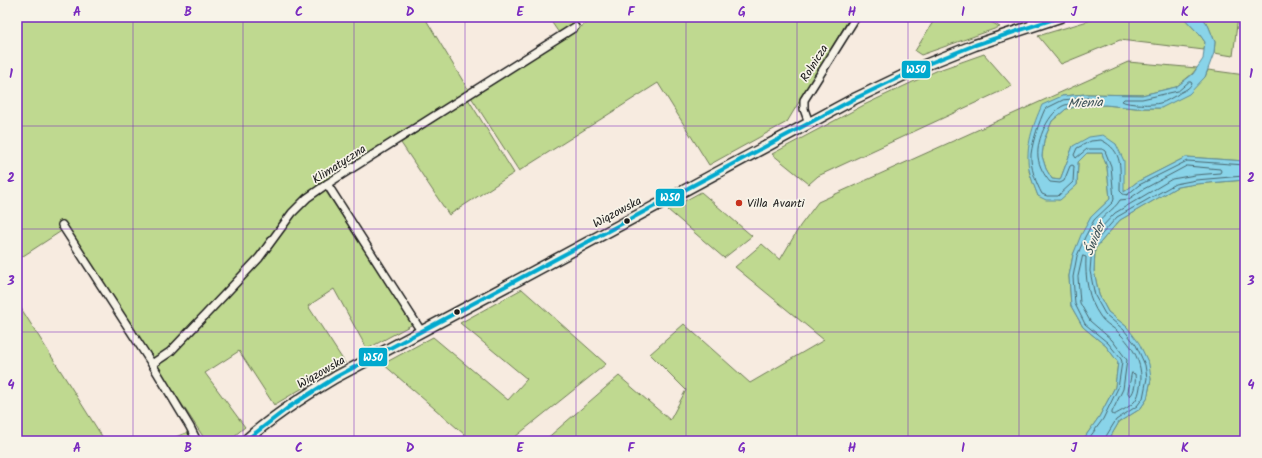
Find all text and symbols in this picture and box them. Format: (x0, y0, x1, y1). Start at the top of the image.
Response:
text: A (73, 2, 81, 23)
text: B (184, 2, 192, 23)
text: C (295, 2, 303, 23)
text: D (406, 2, 415, 23)
text: E (516, 2, 524, 23)
text: F (627, 2, 635, 23)
text: G (738, 2, 746, 23)
text: H (848, 2, 857, 23)
text: I (961, 2, 965, 23)
text: J (1071, 2, 1078, 23)
text: K (1181, 2, 1189, 23)
street label: Rolnicza (796, 41, 834, 86)
line badge: W50 (901, 60, 931, 79)
text: W50 (906, 61, 926, 79)
text: 1 (9, 64, 13, 85)
text: 1 (1249, 64, 1253, 85)
water label: Mienia (1067, 92, 1104, 115)
street label: Klimatyczna (309, 140, 370, 189)
text: 2 (7, 168, 15, 189)
text: 2 (1247, 168, 1255, 189)
line badge: W50 (655, 188, 685, 207)
text: W50 (660, 189, 680, 207)
street label: Wiązowska (589, 191, 645, 233)
place label: Villa Avanti (747, 194, 806, 213)
marker: Villa Avanti (734, 198, 744, 208)
unlabelled marker (622, 216, 632, 226)
water label: Świder (1079, 216, 1113, 259)
text: 3 (6, 271, 15, 292)
text: 3 (1246, 271, 1255, 292)
unlabelled marker (452, 307, 462, 317)
line badge: W50 (358, 347, 388, 367)
text: W50 (363, 349, 383, 367)
street label: Wiązowska (294, 351, 349, 394)
text: 4 (7, 375, 15, 396)
text: 4 (1247, 375, 1255, 396)
text: A (73, 438, 81, 458)
text: B (184, 438, 192, 458)
text: C (295, 438, 303, 458)
text: D (406, 438, 415, 458)
text: E (516, 438, 524, 458)
text: F (627, 438, 635, 458)
text: G (738, 438, 746, 458)
text: H (848, 438, 857, 458)
text: I (961, 438, 965, 458)
text: J (1071, 438, 1078, 458)
text: K (1181, 438, 1189, 458)

